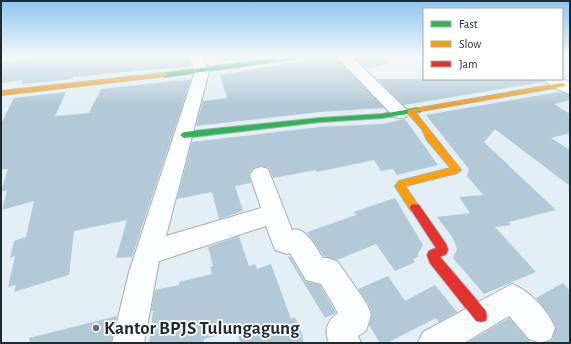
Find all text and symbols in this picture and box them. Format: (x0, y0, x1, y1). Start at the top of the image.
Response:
legend (423, 8, 563, 80)
text: Fast (459, 18, 478, 30)
text: Slow (459, 38, 481, 50)
text: Jam (459, 58, 478, 70)
place label: Kantor BPJS Tulungagung (104, 319, 300, 338)
marker: Kantor BPJS Tulungagung (91, 323, 101, 333)

